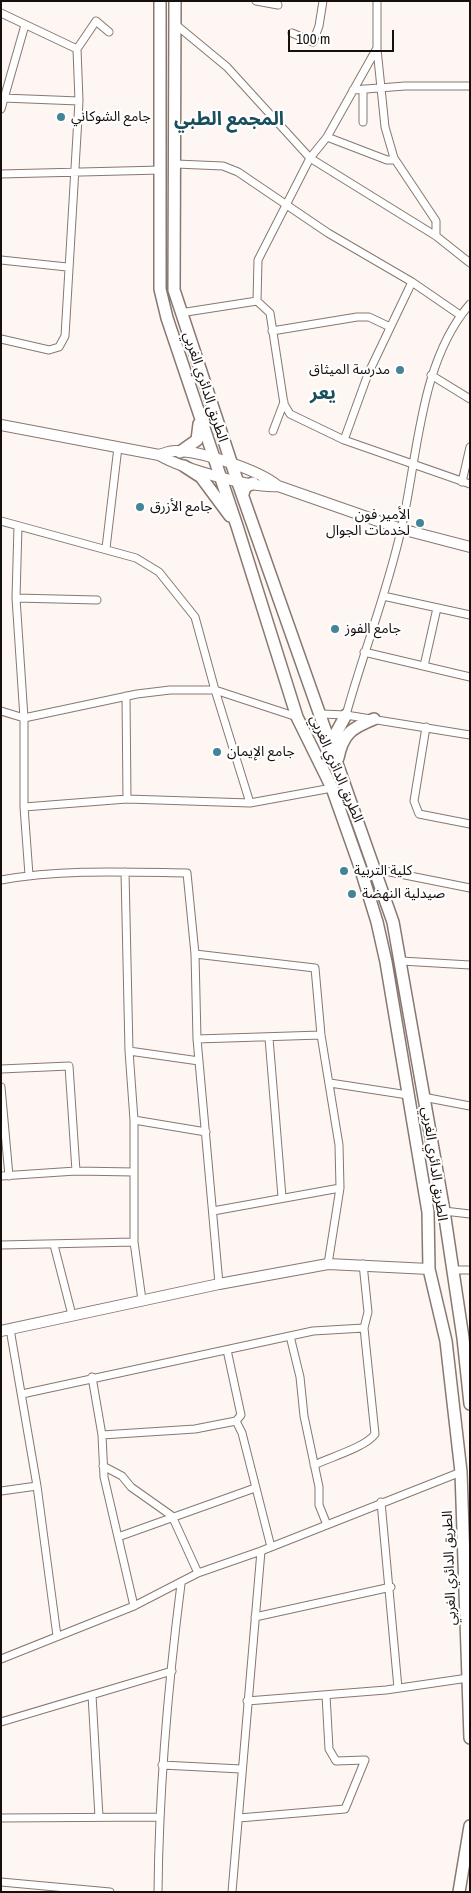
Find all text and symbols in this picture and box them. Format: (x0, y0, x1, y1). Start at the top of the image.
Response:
scale bar (291, 20, 397, 52)
text: 100 m (296, 28, 330, 49)
place label: جامع الشوكاني (71, 109, 151, 125)
district label: المجمع الطبي (174, 109, 284, 131)
marker: جامع الشوكاني (55, 111, 67, 123)
street label: الطريق الدائري الغربي (179, 330, 231, 444)
place label: مدرسة الميثاق (309, 362, 390, 378)
marker: مدرسة الميثاق (394, 364, 406, 376)
district label: يعر (310, 383, 336, 405)
place label: جامع الأزرق (150, 499, 212, 515)
marker: جامع الأزرق (134, 501, 146, 513)
place label: الأمير فون لخدمات الجوال (326, 507, 410, 540)
marker: الأمير فون لخدمات الجوال (414, 517, 426, 529)
place label: جامع الفوز (345, 621, 401, 637)
marker: جامع الفوز (329, 623, 341, 635)
street label: الطريق الدائري الغربي (306, 713, 366, 825)
place label: جامع الإيمان (227, 744, 295, 760)
marker: جامع الإيمان (211, 746, 223, 758)
place label: كلية التربية (354, 863, 412, 879)
marker: كلية التربية (338, 865, 350, 877)
place label: صيدلية النهضة (362, 886, 445, 902)
marker: صيدلية النهضة (346, 888, 358, 900)
street label: الطريق الدائري الغربي (418, 1106, 450, 1222)
street label: الطريق الدائري الغربي (440, 1510, 460, 1626)

